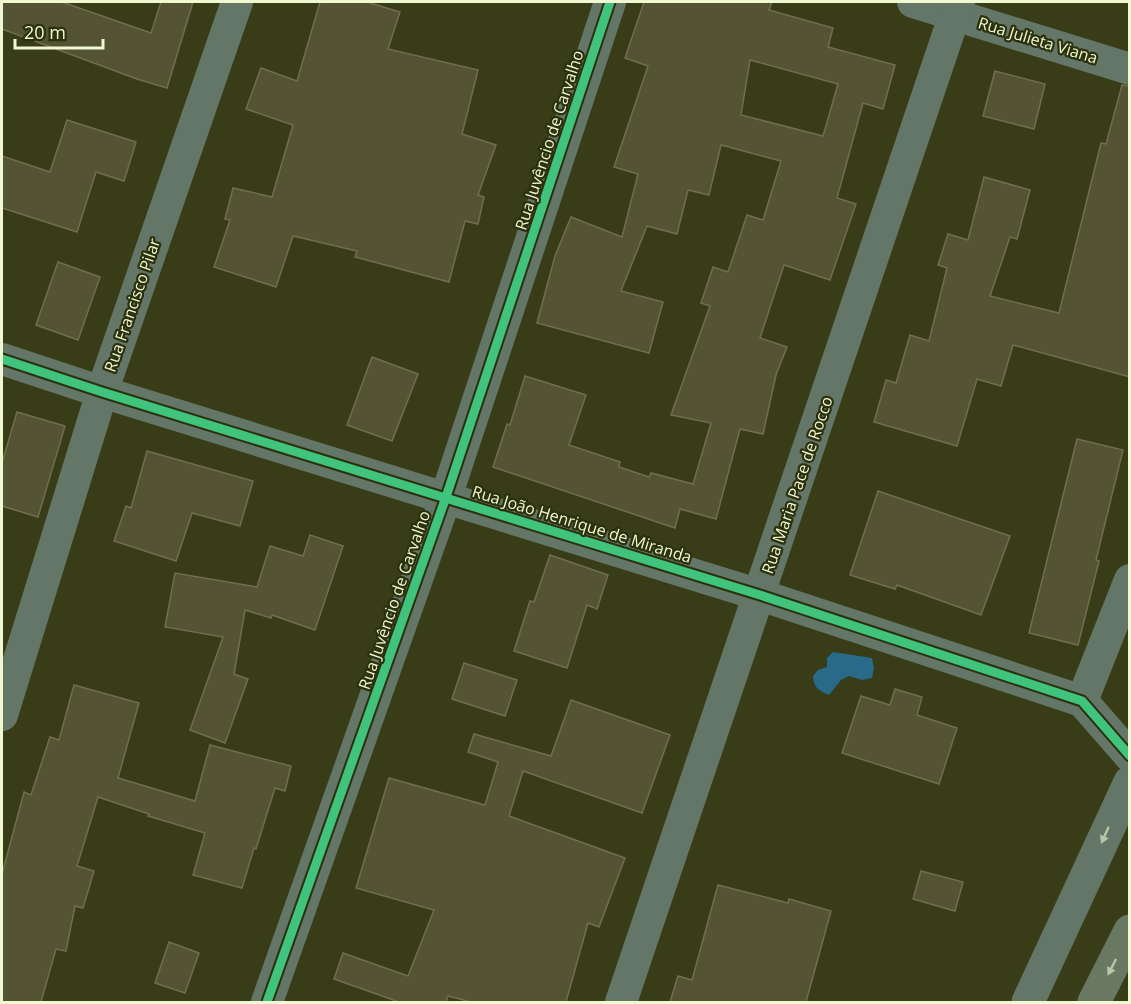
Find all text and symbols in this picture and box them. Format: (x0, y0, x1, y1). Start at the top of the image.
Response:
street label: Rua Julieta Viana (976, 11, 1100, 69)
scale bar (15, 12, 104, 50)
text: 20 m (24, 20, 66, 44)
street label: Rua Juvêncio de Carvalho (510, 47, 588, 233)
street label: Rua Francisco Pilar (99, 235, 165, 375)
street label: Rua Maria Pace de Rocco (756, 393, 838, 577)
street label: Rua João Henrique de Miranda (470, 480, 694, 568)
street label: Rua Juvêncio de Carvalho (353, 508, 435, 692)
one-way arrow (1101, 827, 1110, 844)
one-way arrow (1107, 958, 1116, 975)

